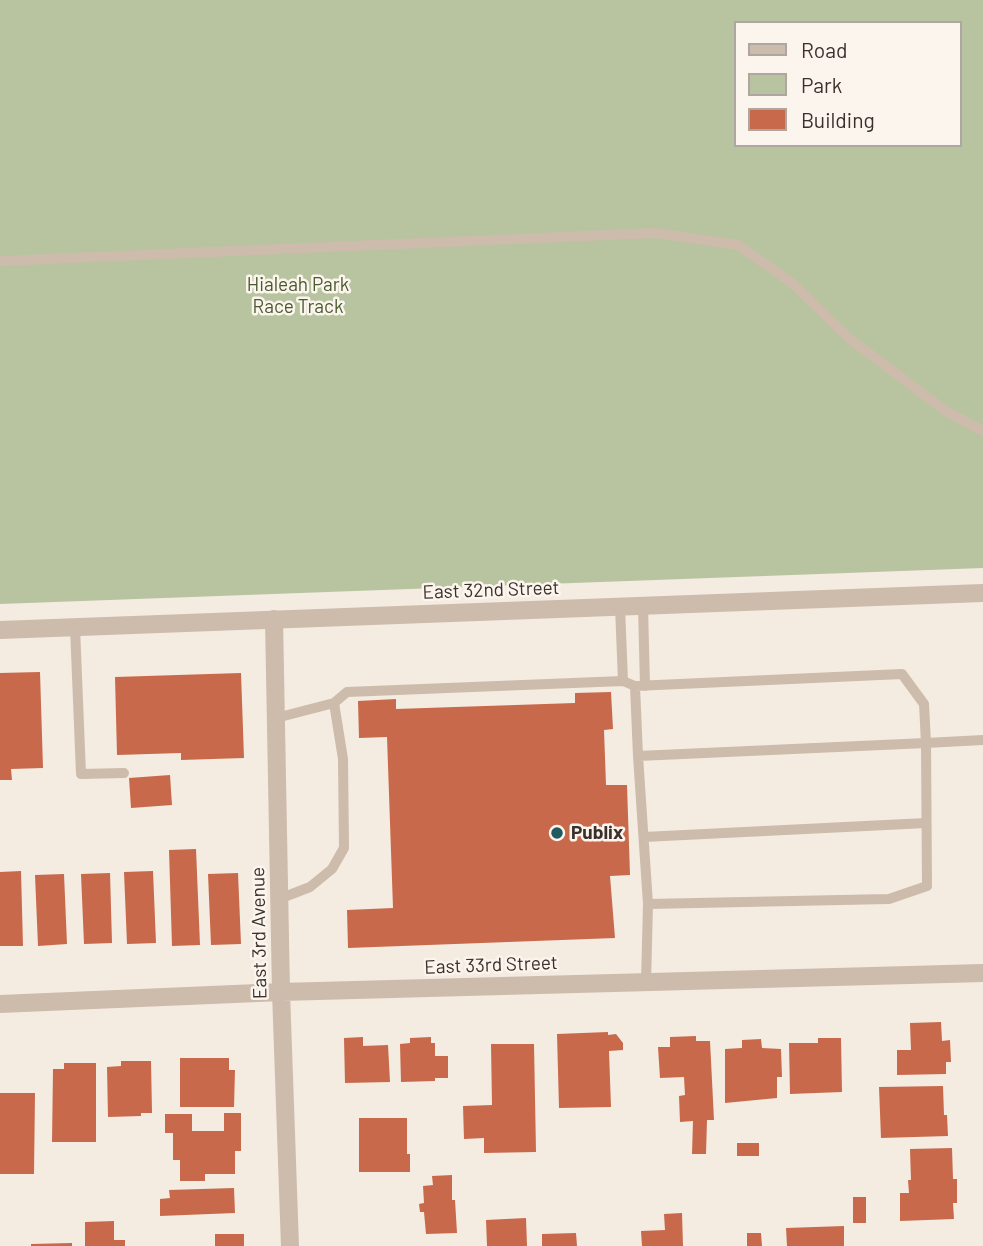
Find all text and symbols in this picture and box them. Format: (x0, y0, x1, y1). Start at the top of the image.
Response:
legend (734, 21, 962, 147)
text: Road (801, 37, 847, 62)
text: Park (801, 72, 842, 97)
text: Building (801, 107, 875, 132)
park label: Hialeah Park Race Track (247, 274, 349, 318)
street label: East 32nd Street (422, 576, 560, 604)
place label: Publix (571, 822, 623, 844)
marker: Publix (549, 825, 565, 841)
street label: East 3rd Avenue (246, 867, 272, 999)
street label: East 33rd Street (424, 951, 558, 979)

